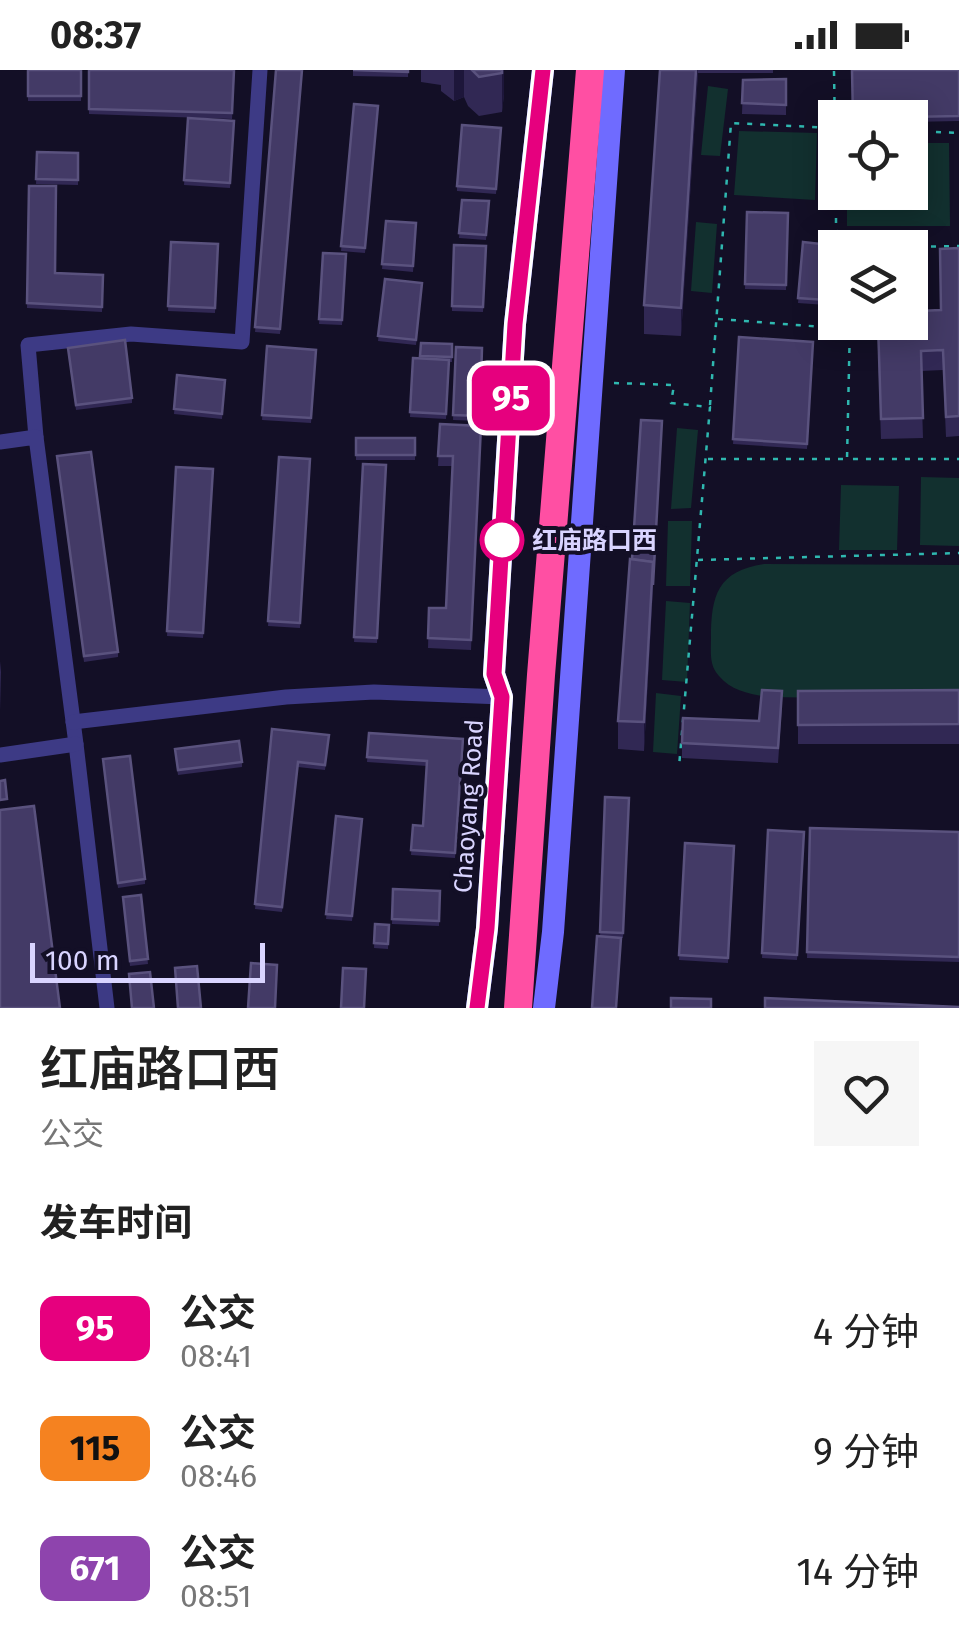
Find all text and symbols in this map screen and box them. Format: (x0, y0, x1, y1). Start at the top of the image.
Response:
text: 08:37 (50, 12, 141, 58)
map controls (818, 100, 928, 340)
button: locate (818, 100, 928, 210)
button: layers (818, 230, 928, 340)
line badge: 95 (466, 366, 556, 430)
text: 95 (492, 377, 530, 419)
marker: 红庙路口西 (481, 519, 523, 561)
place label: 红庙路口西 (532, 526, 657, 556)
street label: Chaoyang Road (448, 718, 490, 894)
scale bar (30, 938, 265, 983)
text: 100 m (45, 944, 120, 977)
text: 红庙路口西 (40, 1041, 280, 1099)
button: heart (814, 1041, 919, 1146)
text: 公交 (40, 1115, 104, 1153)
text: 发车时间 (40, 1200, 192, 1246)
text: 公交 (180, 1290, 256, 1336)
text: 95 (76, 1307, 114, 1349)
text: 4 分钟 (813, 1309, 919, 1355)
text: 08:41 (180, 1337, 252, 1375)
text: 公交 (180, 1410, 256, 1456)
text: 115 (70, 1427, 120, 1469)
text: 9 分钟 (813, 1429, 919, 1475)
text: 08:46 (180, 1457, 257, 1495)
text: 公交 (180, 1530, 256, 1576)
text: 671 (69, 1547, 121, 1589)
text: 14 分钟 (796, 1549, 919, 1595)
text: 08:51 (180, 1577, 252, 1615)

